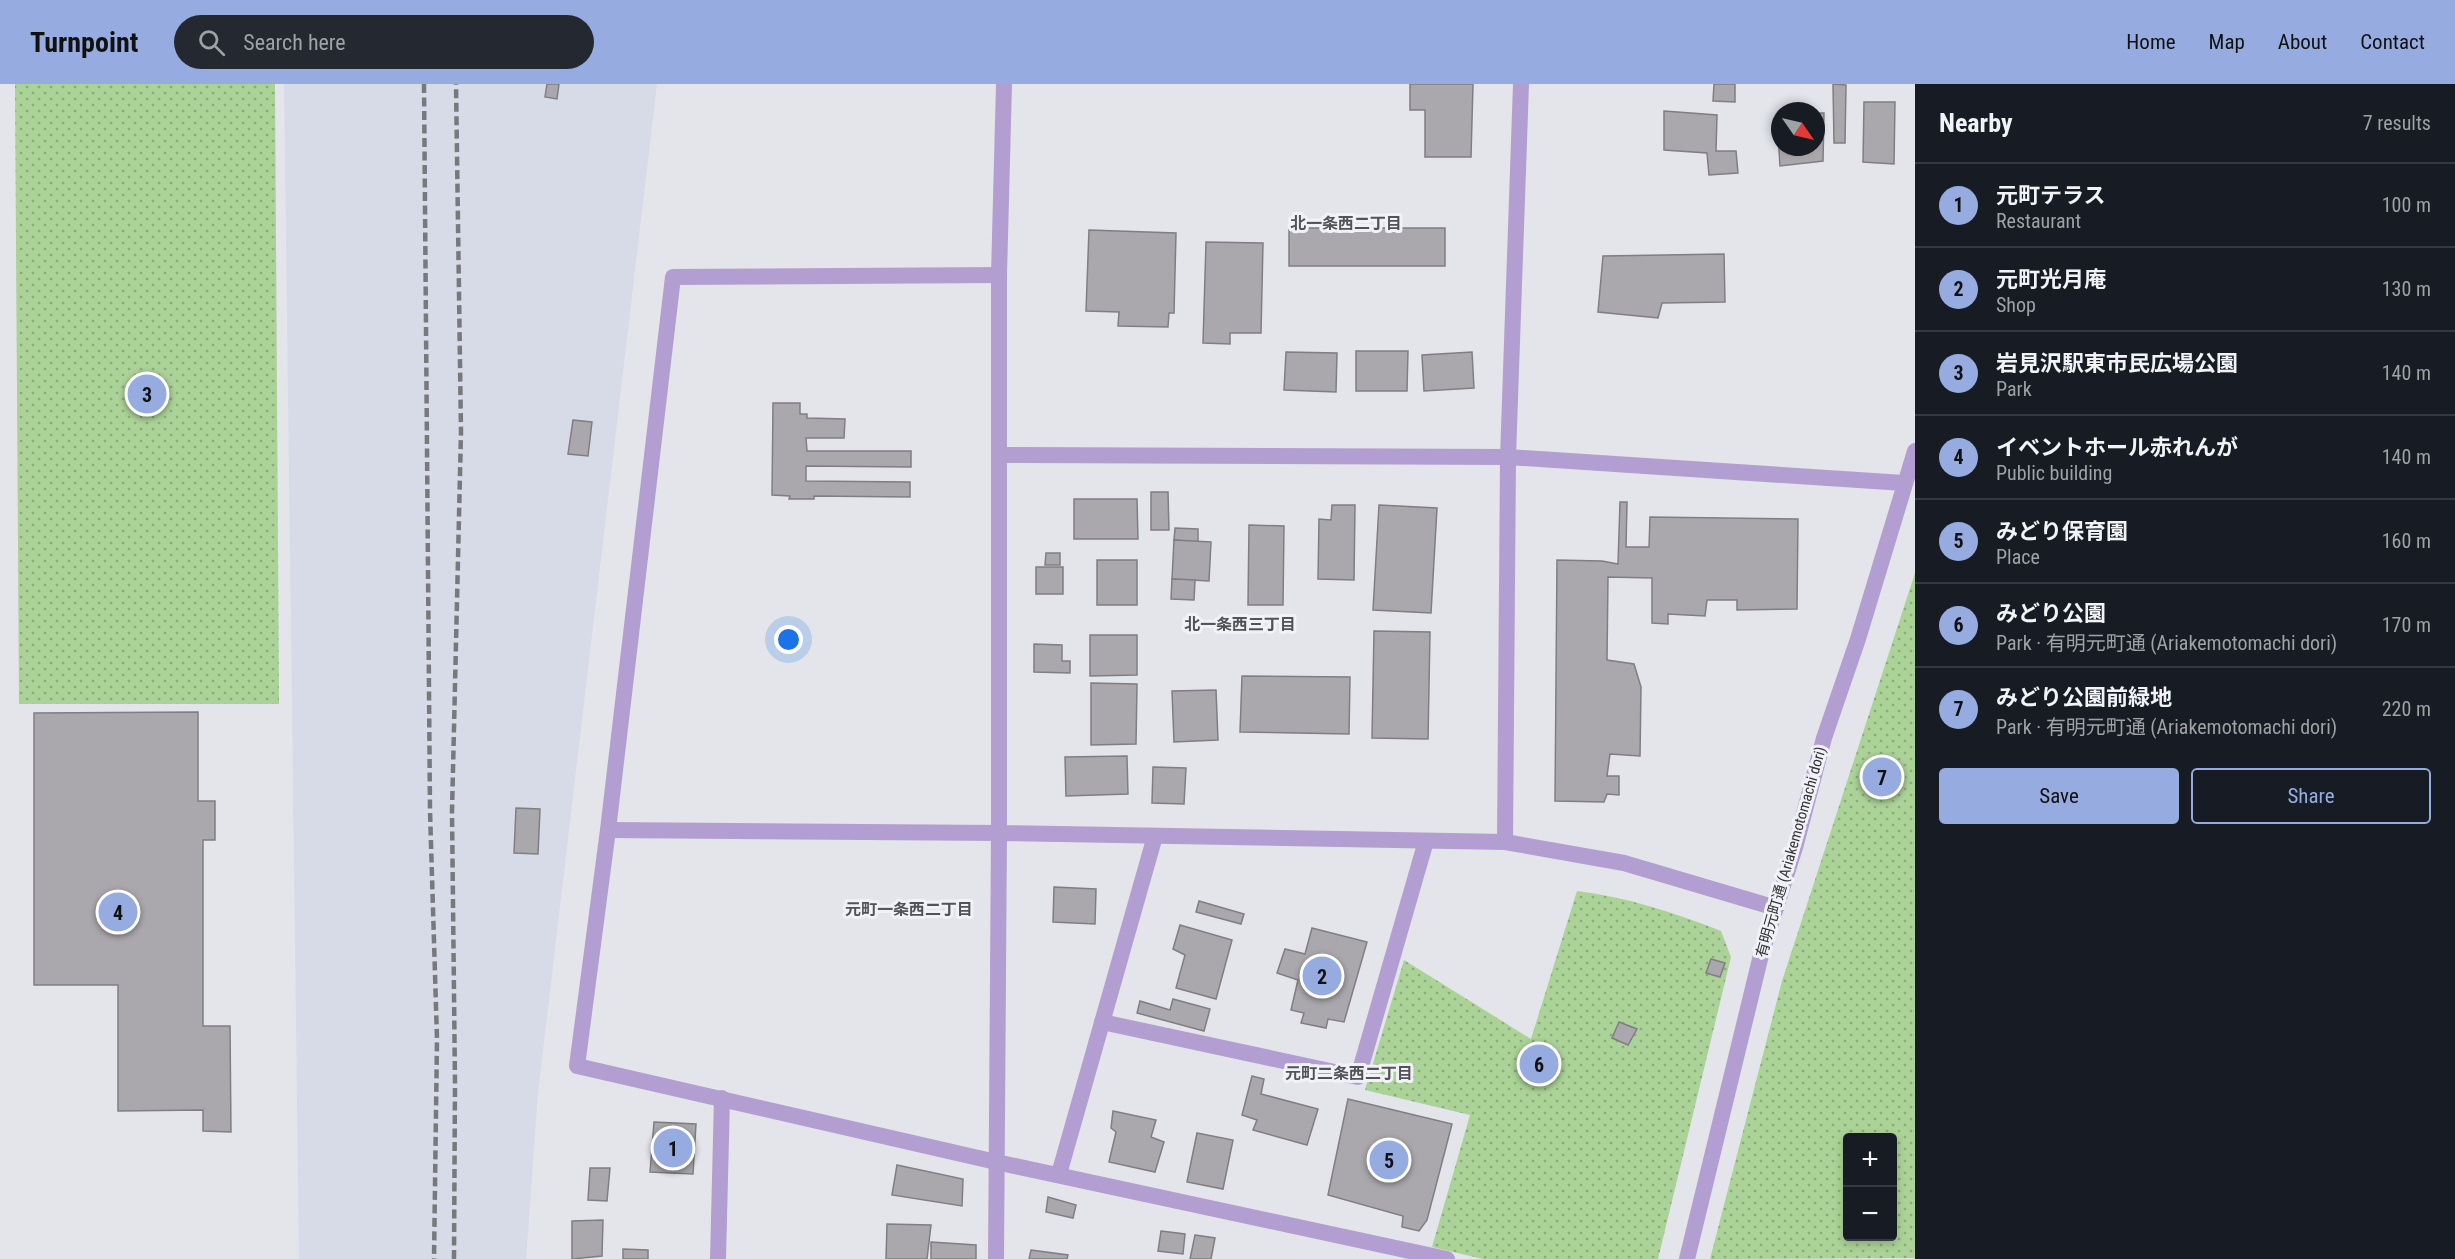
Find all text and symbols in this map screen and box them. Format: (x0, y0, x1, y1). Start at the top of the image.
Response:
search box (174, 15, 594, 69)
text: Turnpoint (30, 26, 138, 59)
icon: search (195, 26, 228, 59)
text: Search here (243, 30, 346, 55)
text: Home (2126, 30, 2176, 54)
text: Map (2209, 30, 2245, 54)
text: About (2278, 30, 2327, 54)
text: Contact (2360, 30, 2425, 54)
north arrow (1771, 102, 1825, 156)
text: Nearby (1939, 108, 2013, 138)
text: 7 results (2363, 111, 2431, 135)
text: 元町テラス (1996, 183, 2106, 208)
text: 1 (1953, 193, 1964, 217)
text: 100 m (2382, 193, 2431, 217)
text: Restaurant (1996, 209, 2081, 233)
district label: 北一条西二丁目 (1290, 214, 1402, 233)
text: 元町光月庵 (1996, 267, 2106, 292)
text: 2 (1953, 277, 1964, 301)
text: 130 m (2382, 277, 2431, 301)
text: Shop (1996, 293, 2036, 317)
text: 岩見沢駅東市民広場公園 (1996, 351, 2238, 376)
text: 3 (1953, 361, 1964, 385)
text: 140 m (2382, 361, 2431, 385)
pin: 3 (128, 372, 166, 416)
text: Park (1996, 377, 2032, 401)
text: イベントホール赤れんが (1996, 435, 2238, 460)
text: 4 (1953, 445, 1964, 469)
text: 140 m (2382, 445, 2431, 469)
text: Public building (1996, 461, 2112, 485)
text: みどり保育園 (1996, 519, 2128, 544)
text: 5 (1953, 529, 1964, 553)
text: 160 m (2382, 529, 2431, 553)
text: Place (1996, 545, 2040, 569)
text: みどり公園 (1996, 601, 2106, 626)
text: 6 (1953, 613, 1964, 637)
text: 170 m (2382, 613, 2431, 637)
district label: 北一条西三丁目 (1184, 615, 1296, 634)
your location (774, 625, 803, 654)
text: Park · 有明元町通 (Ariakemotomachi dori) (1996, 631, 2337, 655)
text: みどり公園前緑地 (1996, 685, 2172, 710)
text: 7 (1953, 697, 1964, 721)
text: 220 m (2382, 697, 2431, 721)
text: Park · 有明元町通 (Ariakemotomachi dori) (1996, 715, 2337, 739)
street label: 有明元町通 (Ariakemotomachi dori) (1752, 744, 1830, 960)
pin: 7 (1862, 754, 1902, 800)
button: Save (1939, 768, 2179, 824)
button: Share (2191, 768, 2431, 824)
pin: 4 (98, 890, 138, 934)
district label: 元町一条西二丁目 (845, 900, 973, 919)
pin: 2 (1302, 954, 1342, 998)
pin: 6 (1520, 1042, 1558, 1086)
district label: 元町二条西二丁目 (1285, 1064, 1413, 1083)
pin: 1 (654, 1126, 692, 1170)
map controls (1843, 1133, 1897, 1241)
button: + (1843, 1133, 1897, 1187)
pin: 5 (1370, 1138, 1408, 1182)
button: − (1843, 1187, 1897, 1241)

